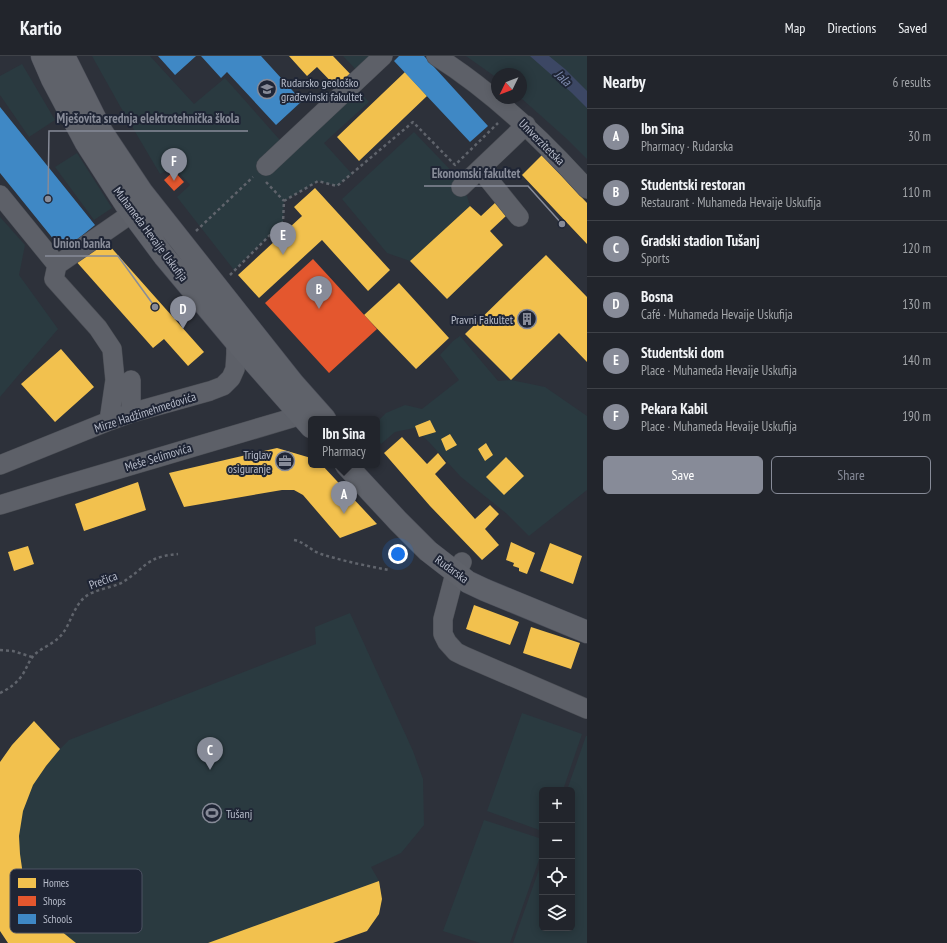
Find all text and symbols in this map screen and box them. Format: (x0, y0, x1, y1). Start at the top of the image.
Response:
text: Kartio (20, 16, 62, 40)
text: Map (785, 19, 805, 37)
text: Directions (827, 19, 876, 37)
text: Saved (898, 19, 927, 37)
water label: Jala (550, 65, 575, 90)
north arrow (491, 68, 527, 104)
text: Nearby (603, 71, 646, 93)
text: 6 results (892, 74, 931, 91)
place label: Rudarsko geološko građevinski fakultet (281, 75, 363, 104)
school or university icon: Rudarsko geološko građevinski fakultet (256, 78, 278, 100)
callout: Mješovita srednja elektrotehnička škola (49, 106, 248, 131)
text: Mješovita srednja elektrotehnička škola (57, 110, 239, 127)
street label: Univerzitetska (516, 116, 568, 168)
text: Ibn Sina (641, 119, 684, 138)
text: A (613, 128, 619, 145)
text: 30 m (908, 128, 931, 145)
text: Pharmacy · Rudarska (641, 138, 733, 155)
pin: F (161, 148, 187, 181)
callout: Ekonomski fakultet (424, 161, 528, 186)
text: Ekonomski fakultet (432, 165, 521, 182)
text: Studentski restoran (641, 175, 745, 194)
street label: Muhameda Hevaije Uskufija (111, 184, 192, 284)
text: B (613, 184, 619, 201)
text: 110 m (902, 184, 931, 201)
text: Restaurant · Muhameda Hevaije Uskufija (641, 194, 821, 211)
pin: E (270, 222, 296, 255)
callout: Union banka (45, 231, 118, 256)
text: Gradski stadion Tušanj (641, 231, 760, 250)
text: Union banka (53, 235, 111, 252)
text: C (613, 240, 619, 257)
text: 120 m (902, 240, 931, 257)
text: Sports (641, 250, 670, 267)
pin: B (306, 276, 332, 309)
text: Bosna (641, 287, 673, 306)
pin: D (170, 296, 196, 329)
text: D (613, 296, 619, 313)
text: 130 m (902, 296, 931, 313)
text: Café · Muhameda Hevaije Uskufija (641, 306, 793, 323)
building icon: Pravni Fakultet (516, 308, 538, 330)
place label: Pravni Fakultet (451, 312, 514, 327)
text: Studentski dom (641, 343, 724, 362)
text: E (613, 352, 619, 369)
text: 140 m (902, 352, 931, 369)
text: Place · Muhameda Hevaije Uskufija (641, 362, 797, 379)
street label: Mirze Hadžimehmedovića (92, 388, 198, 436)
text: Pekara Kabil (641, 399, 708, 418)
text: F (613, 408, 619, 425)
text: 190 m (902, 408, 931, 425)
popup (308, 416, 380, 468)
text: Place · Muhameda Hevaije Uskufija (641, 418, 797, 435)
text: Ibn Sina (322, 424, 365, 443)
street label: Meše Selimovića (123, 440, 193, 474)
text: Pharmacy (322, 443, 366, 460)
place label: Triglav osiguranje (228, 447, 271, 476)
office icon: Triglav osiguranje (274, 450, 296, 472)
button: Save (603, 456, 763, 494)
button: Share (771, 456, 931, 494)
pin: A (331, 481, 357, 514)
your location (388, 544, 408, 564)
street label: Rudarska (432, 552, 472, 586)
street label: Prečica (87, 568, 119, 592)
pin: C (197, 737, 223, 770)
map controls (539, 787, 575, 931)
button: + (539, 787, 575, 823)
sports icon: Tušanj (201, 802, 223, 824)
place label: Tušanj (226, 806, 252, 821)
button: − (539, 823, 575, 859)
button: locate (539, 859, 575, 895)
legend (10, 869, 142, 933)
text: Homes (43, 876, 69, 890)
text: Shops (43, 894, 66, 908)
button: layers (539, 895, 575, 931)
text: Schools (43, 912, 73, 926)

